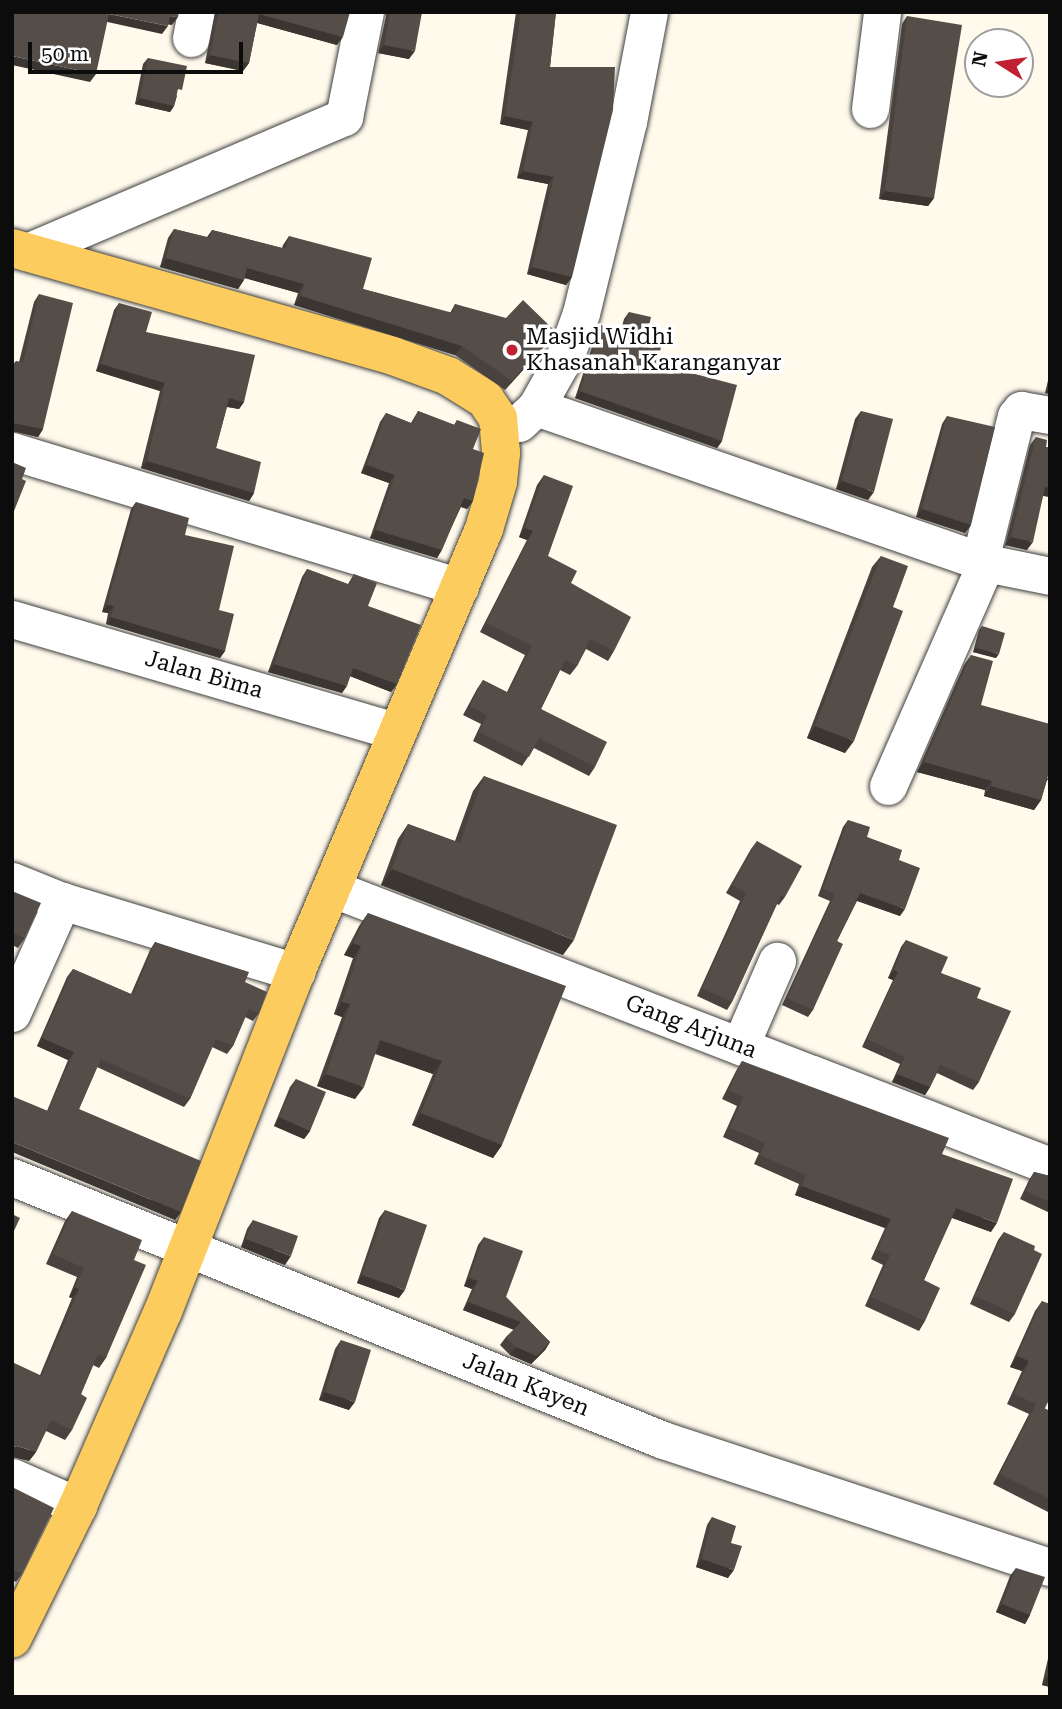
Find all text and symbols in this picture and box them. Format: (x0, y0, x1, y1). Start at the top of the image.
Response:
scale bar (32, 28, 247, 72)
north arrow (964, 28, 1034, 98)
text: 50 m (41, 42, 89, 66)
text: N (967, 49, 993, 69)
place label: Masjid Widhi Khasanah Karanganyar (526, 323, 782, 377)
marker: Masjid Widhi Khasanah Karanganyar (504, 342, 520, 358)
street label: Jalan Bima (142, 645, 266, 705)
street label: Gang Arjuna (621, 989, 761, 1065)
street label: Jalan Kayen (459, 1347, 593, 1423)

